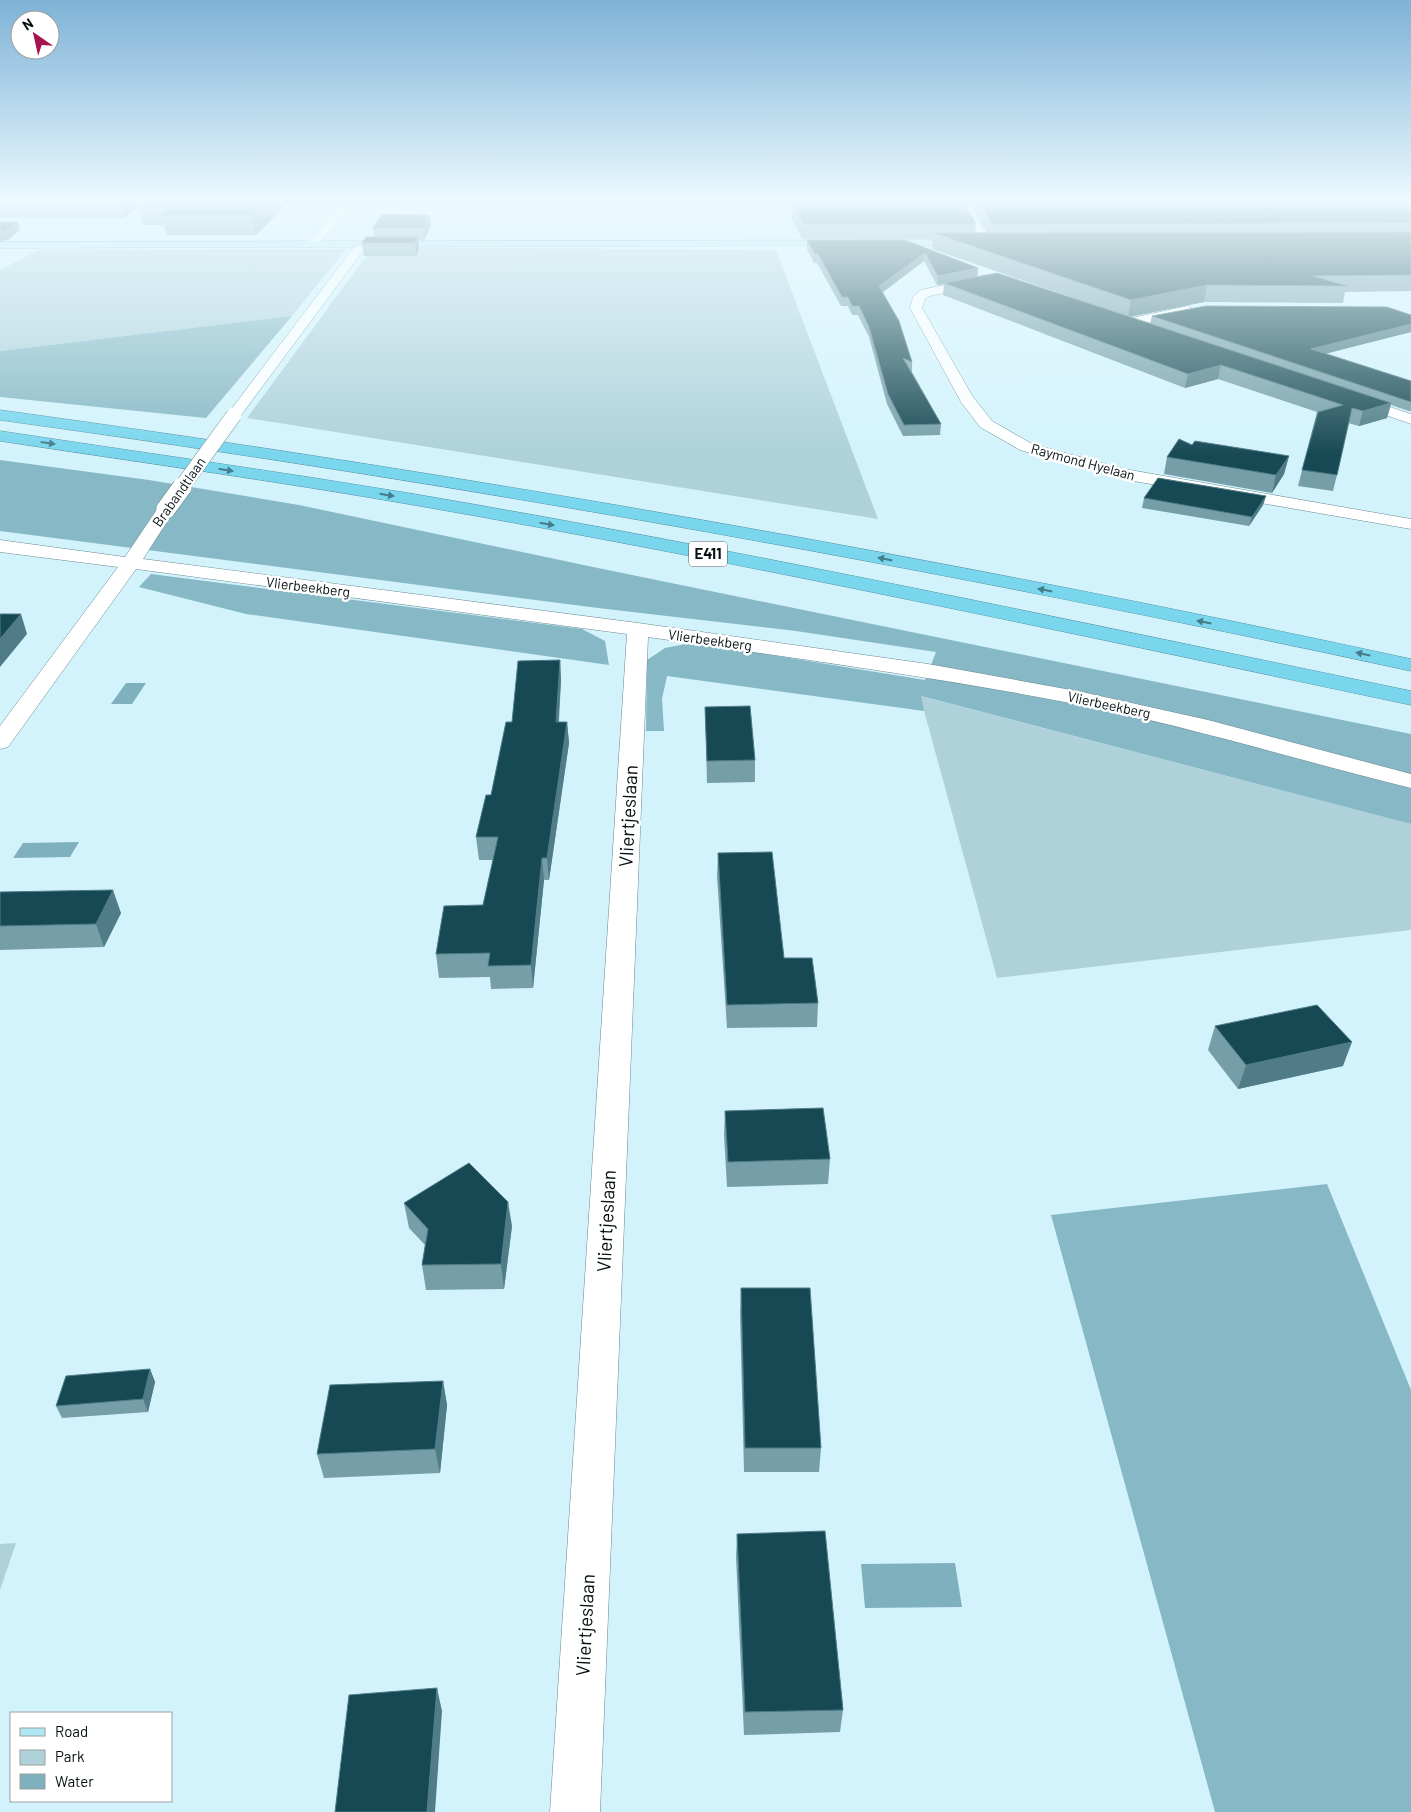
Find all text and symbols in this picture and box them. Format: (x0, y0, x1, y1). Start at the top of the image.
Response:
north arrow (10, 10, 60, 60)
text: N (19, 14, 36, 33)
one-way arrow (41, 439, 57, 447)
street label: Raymond Hyelaan (1029, 439, 1137, 484)
street label: Brabandtlaan (148, 454, 209, 530)
one-way arrow (219, 466, 235, 474)
one-way arrow (379, 491, 395, 499)
one-way arrow (539, 520, 555, 528)
road number: E411 (689, 542, 727, 566)
one-way arrow (877, 555, 893, 563)
street label: Vlierbeekberg (265, 573, 351, 600)
one-way arrow (1037, 586, 1052, 594)
one-way arrow (1197, 618, 1212, 626)
street label: Vlierbeekberg (667, 625, 753, 654)
one-way arrow (1355, 650, 1371, 658)
street label: Vlierbeekberg (1066, 687, 1152, 722)
street label: Vliertjeslaan (613, 764, 642, 868)
street label: Vliertjeslaan (591, 1169, 620, 1273)
street label: Vliertjeslaan (570, 1573, 599, 1677)
legend (10, 1712, 172, 1802)
text: Road (55, 1722, 88, 1740)
text: Park (55, 1747, 85, 1765)
text: Water (55, 1772, 94, 1790)

